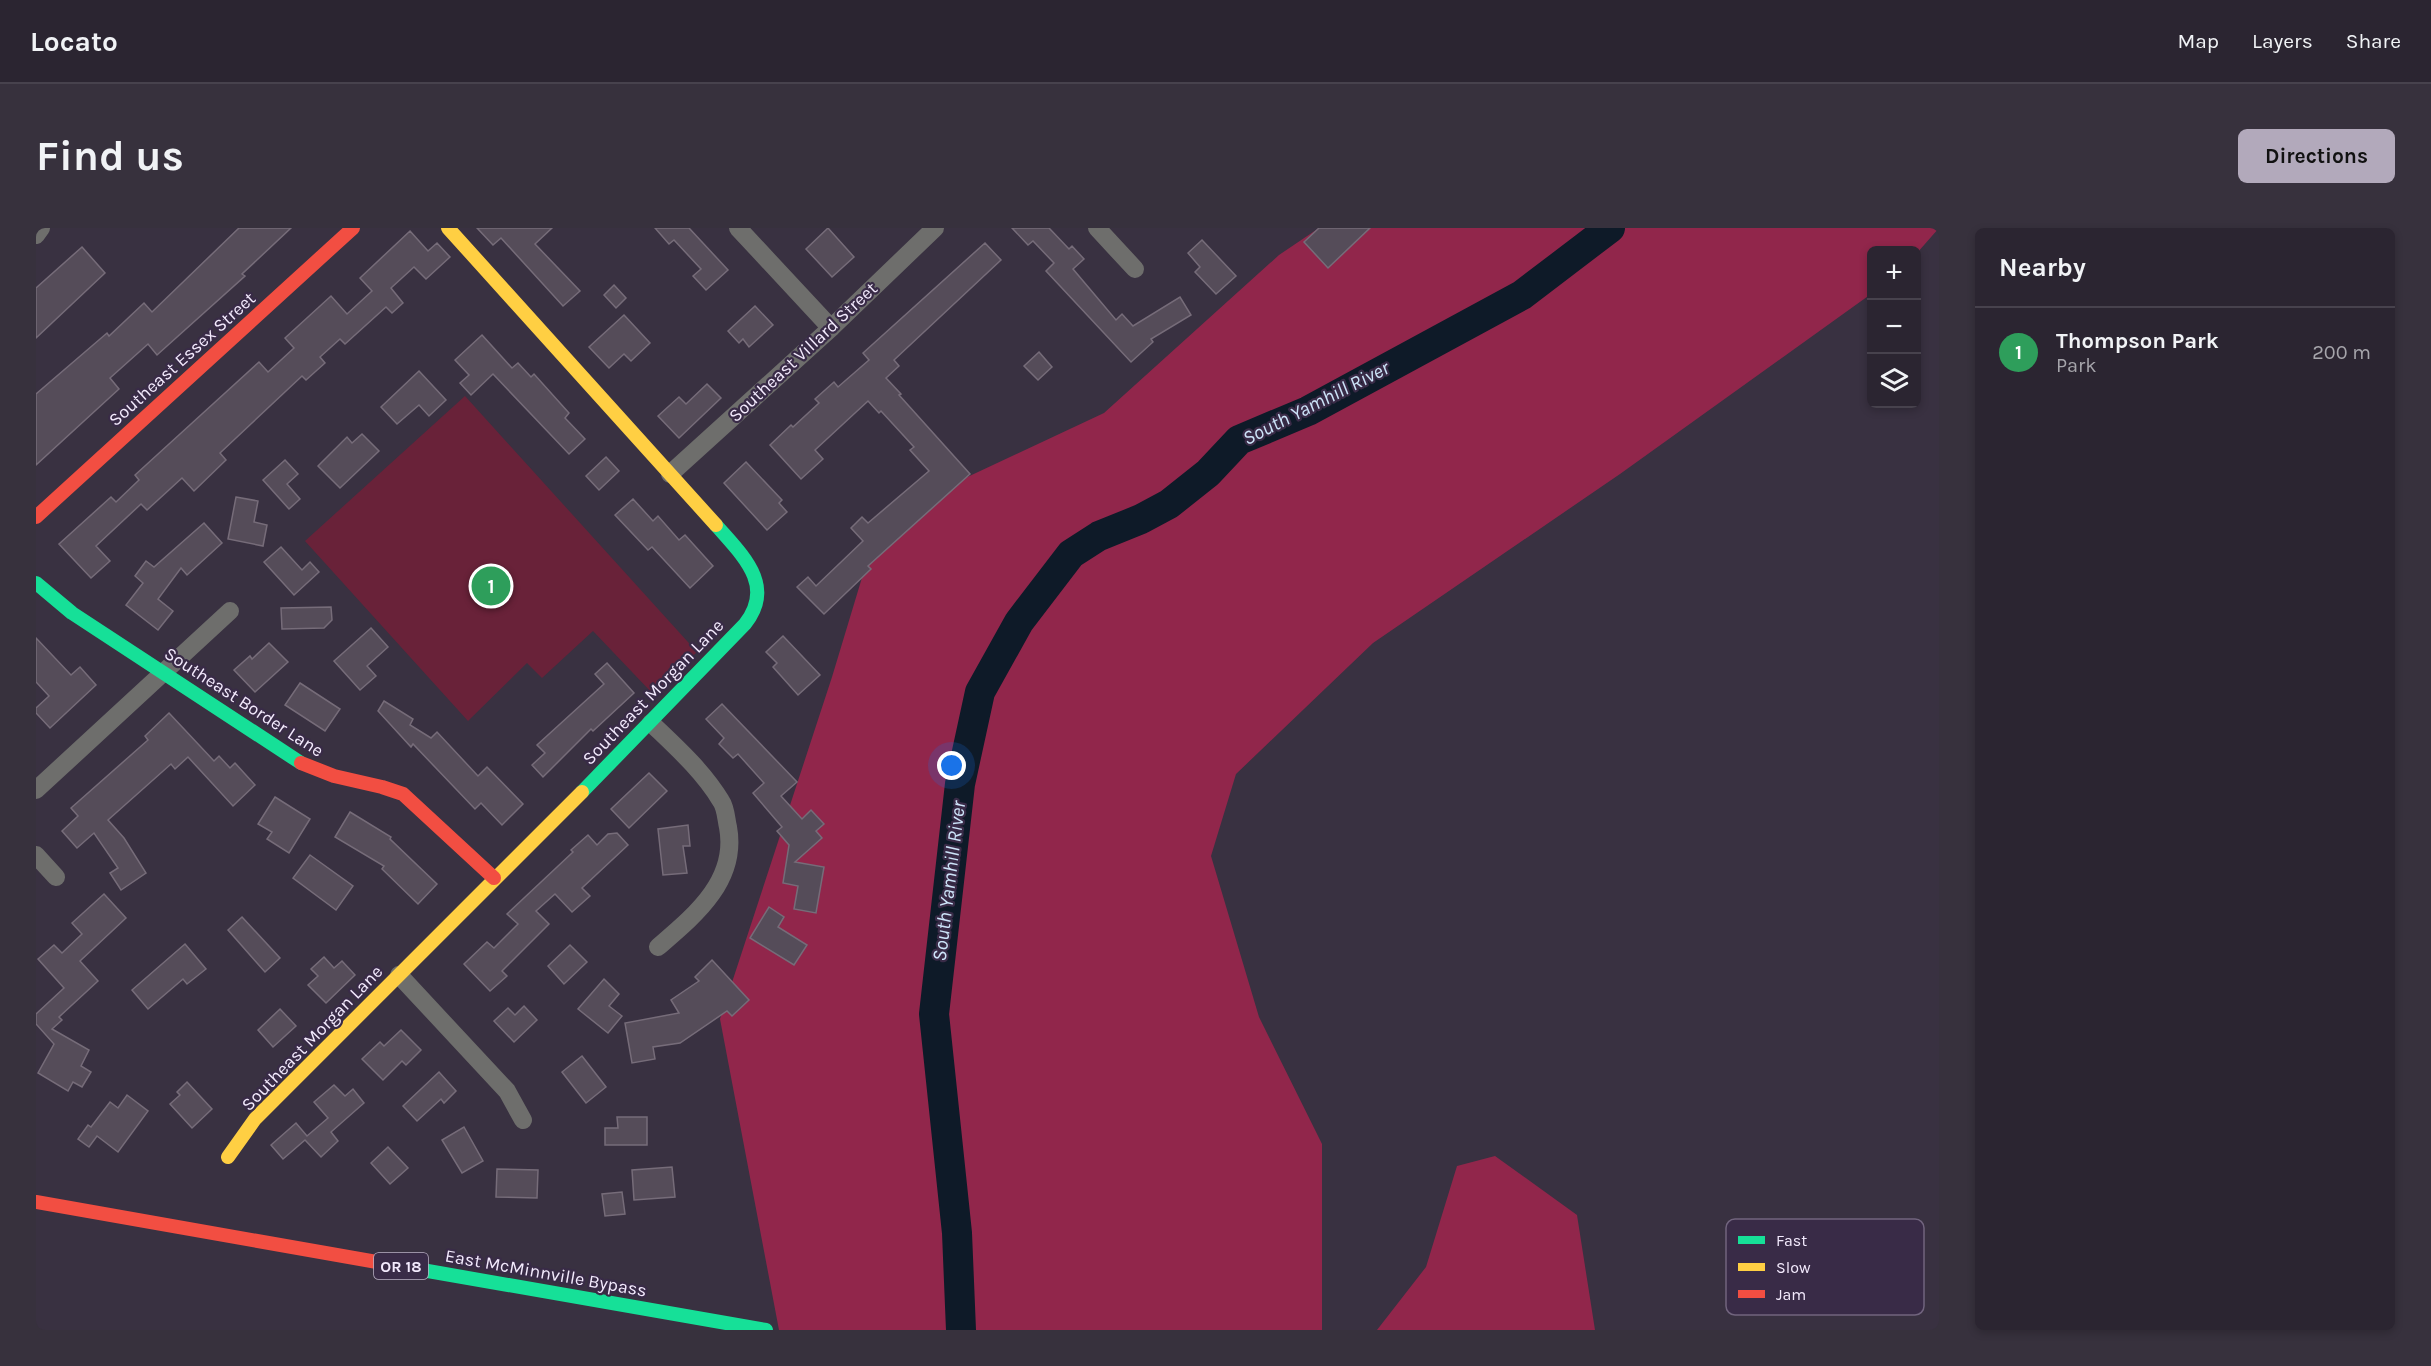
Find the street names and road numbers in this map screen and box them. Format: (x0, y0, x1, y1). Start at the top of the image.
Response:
street label: Southeast Villard Street (724, 277, 882, 427)
street label: Southeast Essex Street (104, 287, 260, 431)
street label: Southeast Morgan Lane (578, 615, 728, 769)
street label: Southeast Border Lane (160, 642, 328, 762)
street label: Southeast Morgan Lane (237, 961, 387, 1115)
street label: East McMinnville Bypass (443, 1244, 649, 1302)
road number: OR 18 (374, 1253, 428, 1279)

